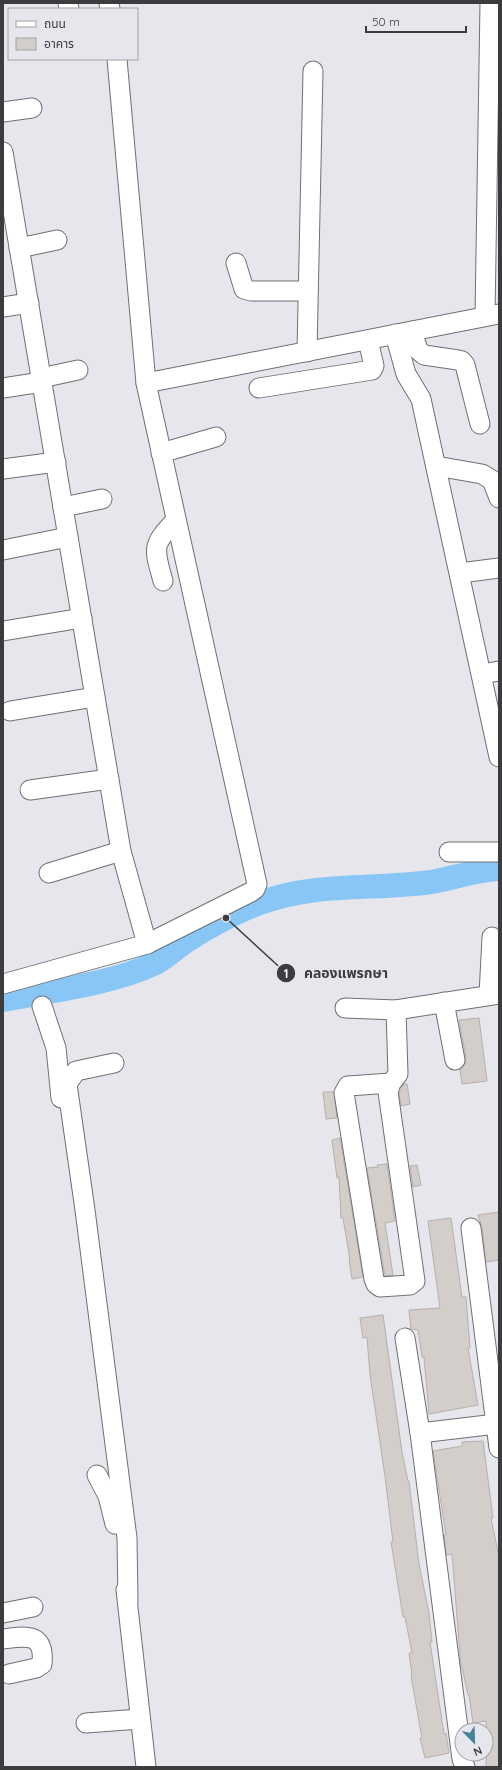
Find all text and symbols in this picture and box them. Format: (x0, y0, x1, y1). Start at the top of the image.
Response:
legend (8, 8, 138, 60)
scale bar (366, 8, 466, 34)
text: 50 m (372, 14, 400, 29)
text: ถนน (44, 16, 66, 31)
text: อาคาร (44, 36, 74, 51)
callout: คลองแพรกษา (276, 960, 396, 986)
text: คลองแพรกษา (304, 964, 388, 982)
text: 1 (284, 966, 288, 981)
north arrow (454, 1722, 494, 1762)
text: N (471, 1743, 484, 1759)

